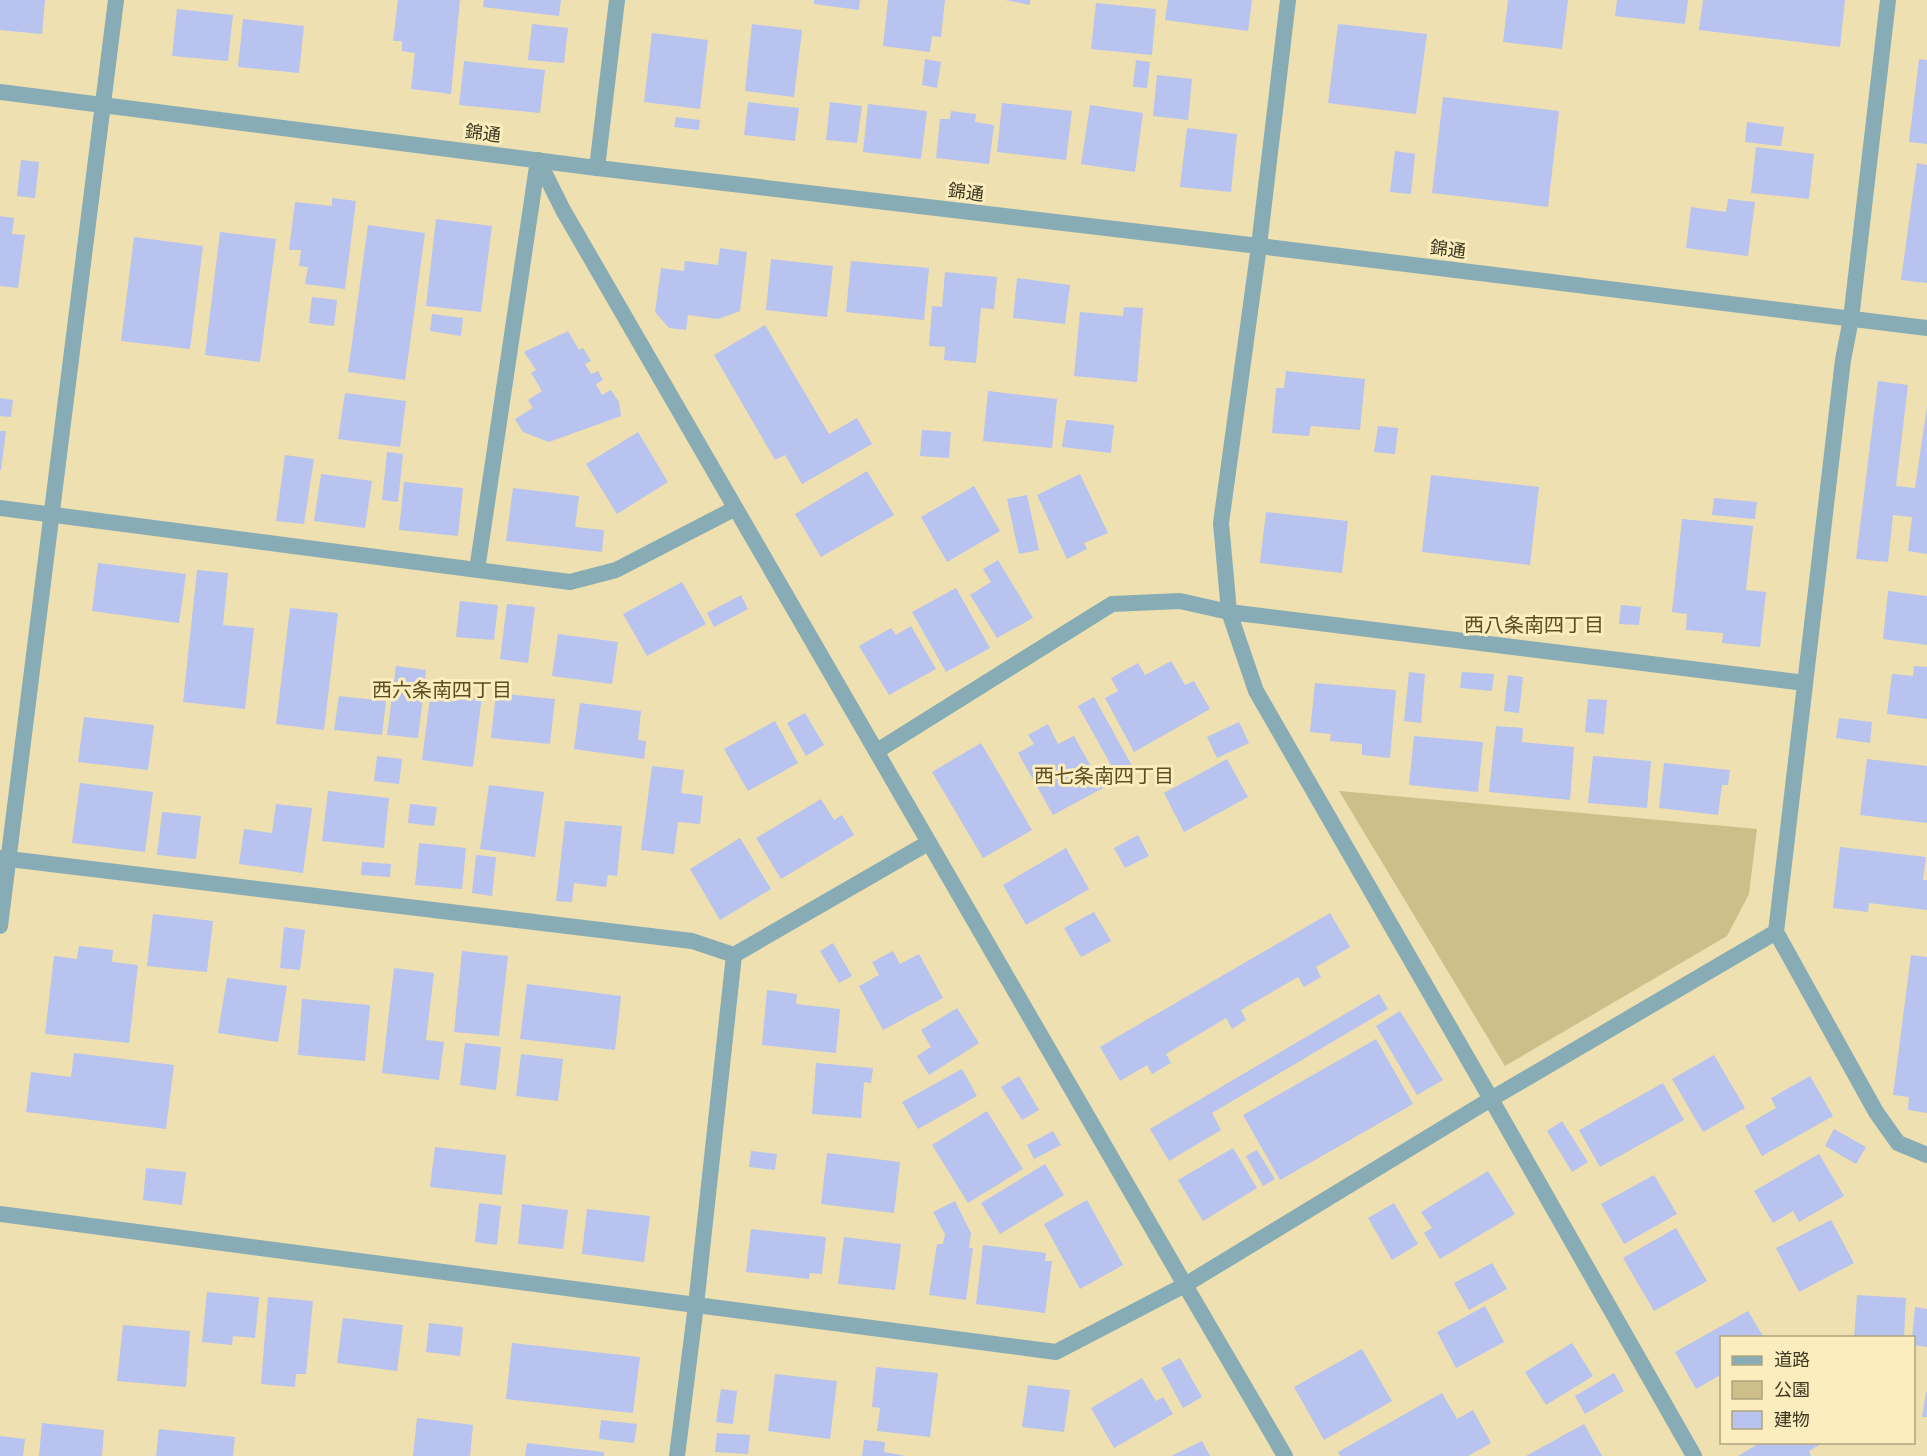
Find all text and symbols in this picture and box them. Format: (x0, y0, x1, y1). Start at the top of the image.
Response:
street label: 錦通 (464, 119, 502, 147)
street label: 錦通 (947, 178, 985, 206)
street label: 錦通 (1429, 235, 1467, 263)
district label: 西八条南四丁目 (1464, 612, 1604, 637)
district label: 西六条南四丁目 (372, 677, 512, 702)
district label: 西七条南四丁目 (1034, 763, 1174, 788)
legend (1720, 1336, 1915, 1444)
text: 道路 (1774, 1348, 1810, 1371)
text: 公園 (1774, 1378, 1810, 1401)
text: 建物 (1774, 1408, 1810, 1431)

